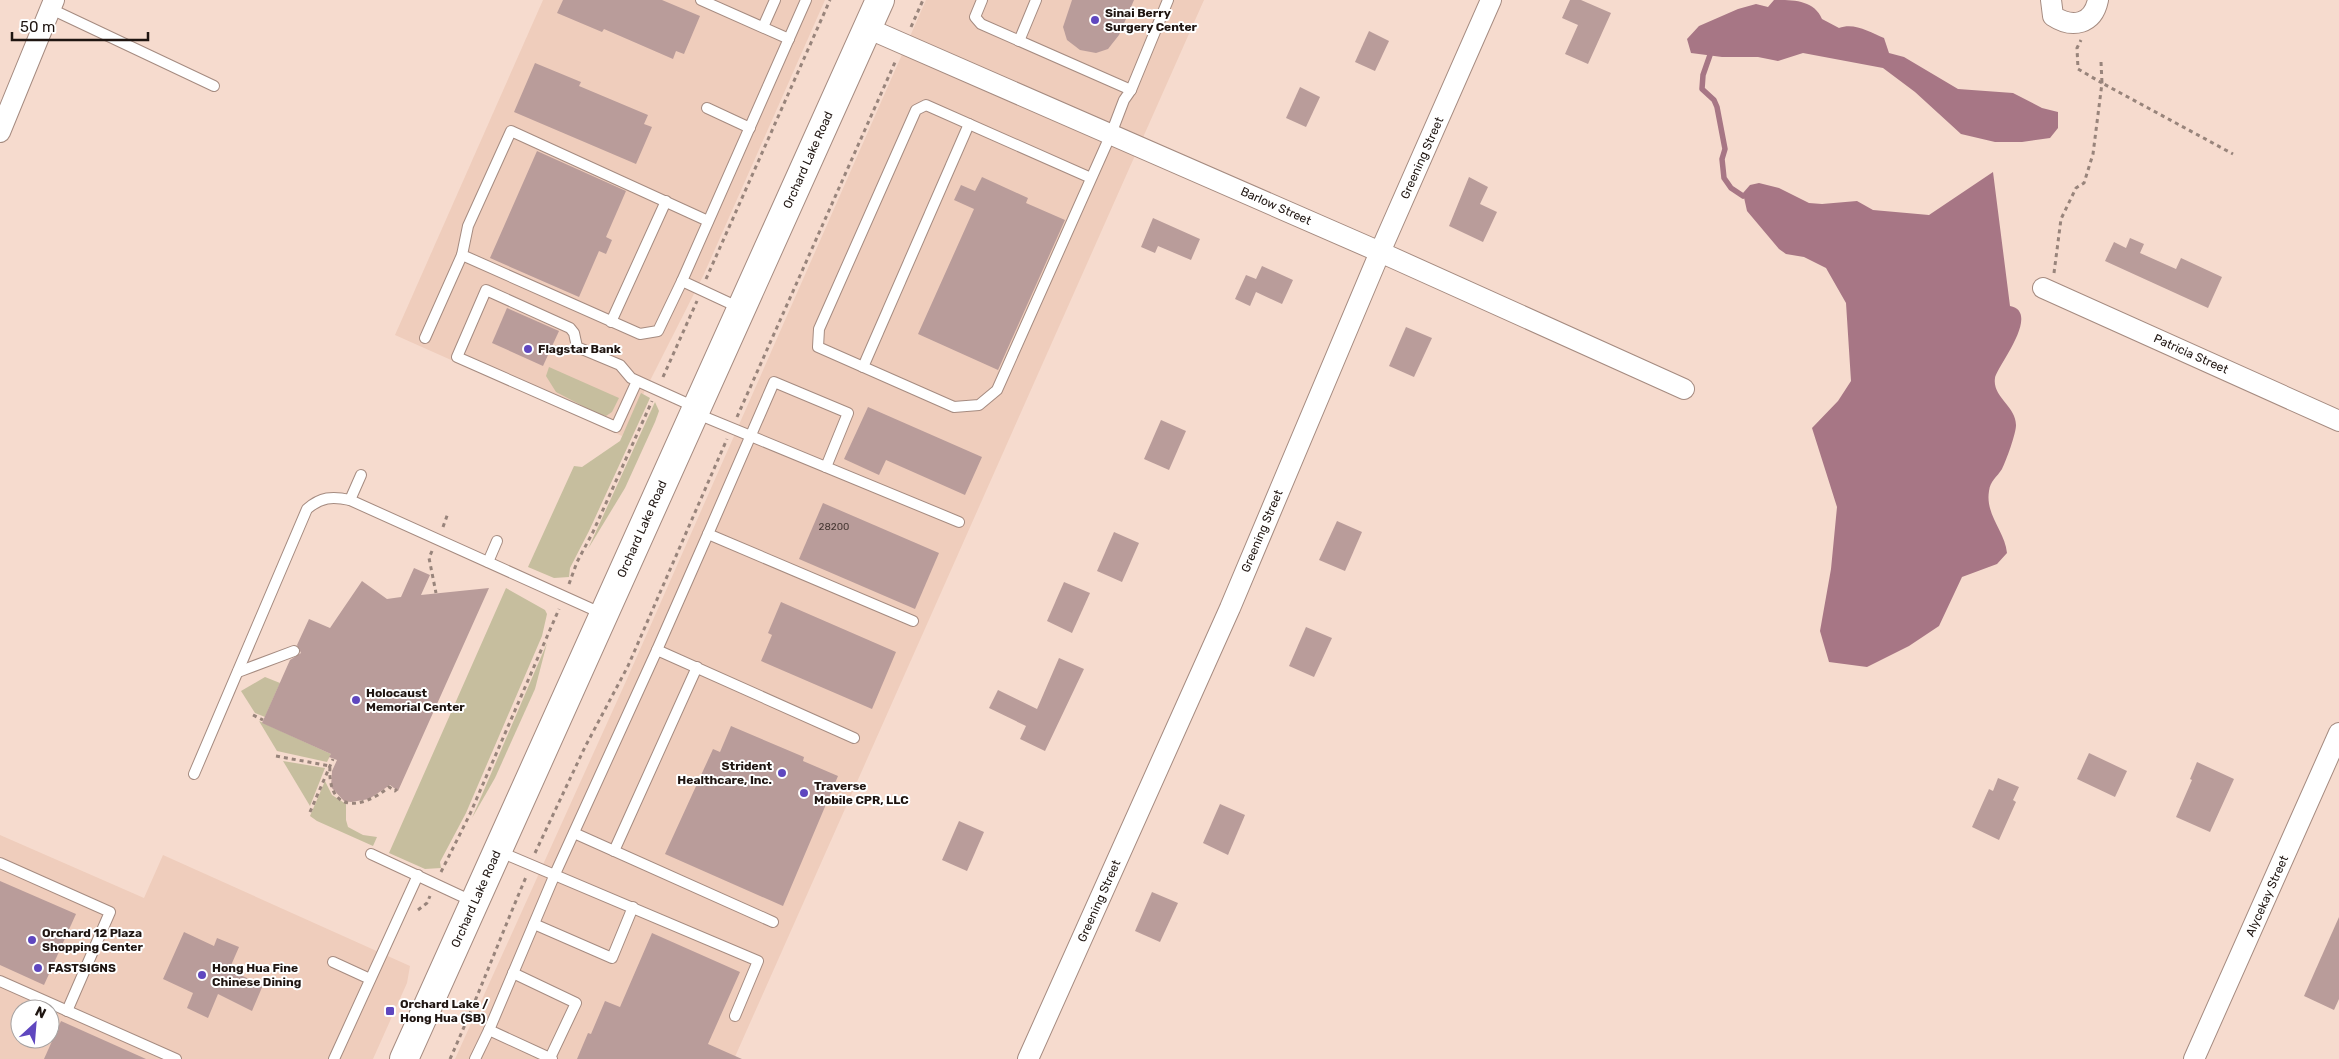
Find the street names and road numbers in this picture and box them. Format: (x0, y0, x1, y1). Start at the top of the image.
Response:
street label: Orchard Lake Road (780, 109, 836, 211)
street label: Greening Street (1398, 115, 1446, 201)
street label: Barlow Street (1239, 184, 1314, 228)
street label: Patricia Street (2152, 331, 2231, 377)
street label: Orchard Lake Road (614, 478, 670, 580)
street label: Greening Street (1238, 487, 1286, 574)
street label: Orchard Lake Road (448, 848, 504, 950)
street label: Alycekay Street (2243, 853, 2291, 939)
street label: Greening Street (1075, 858, 1123, 944)

